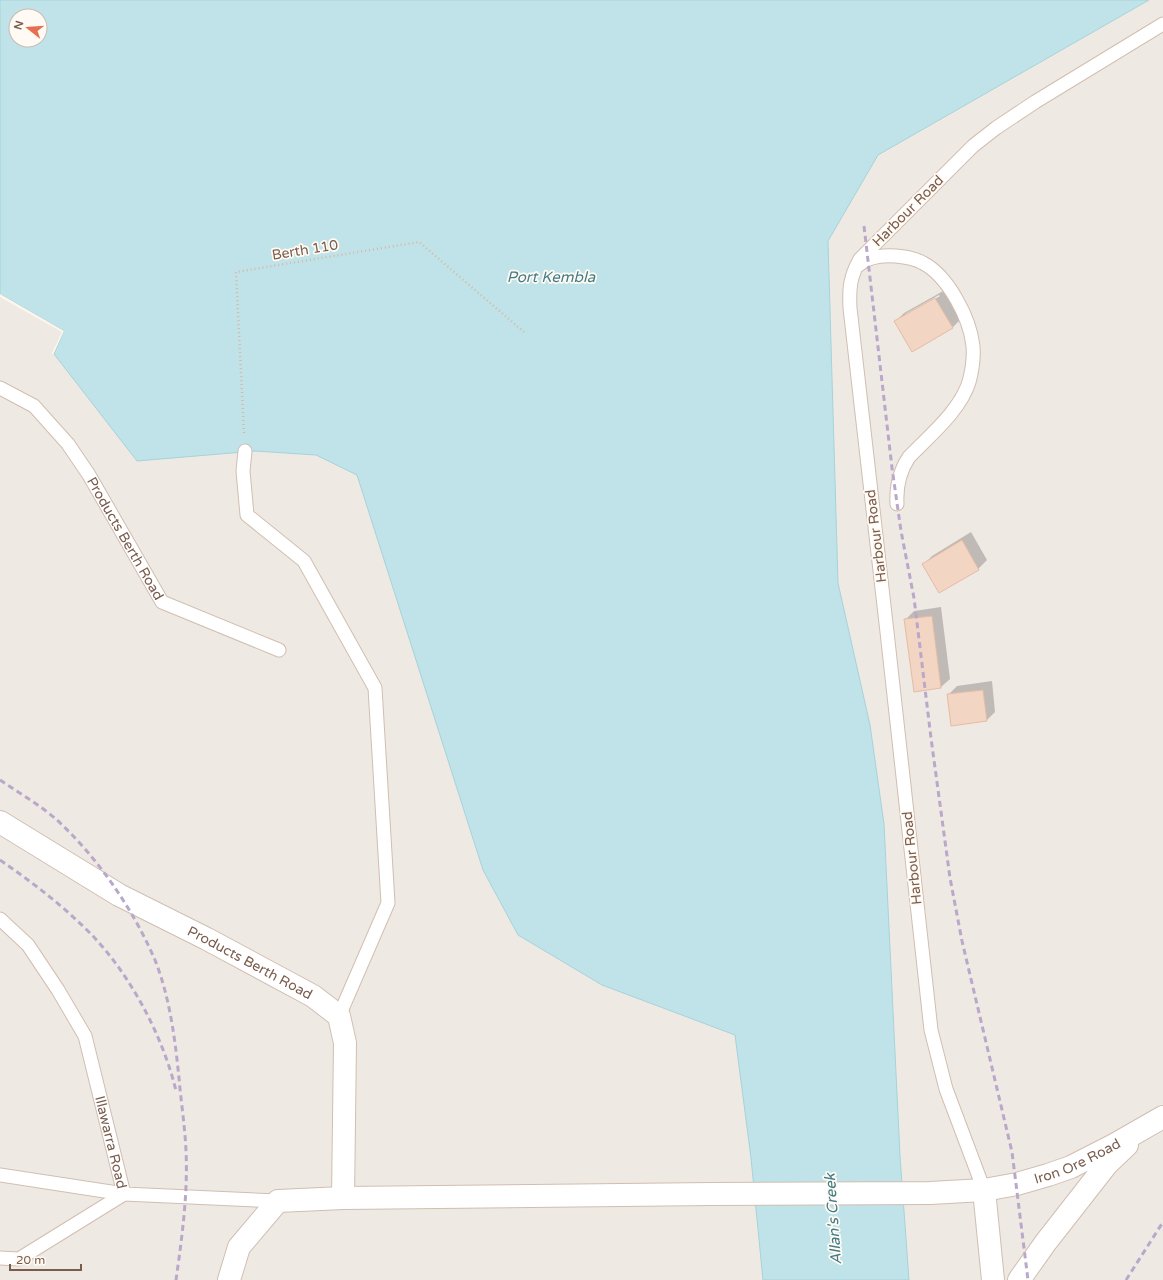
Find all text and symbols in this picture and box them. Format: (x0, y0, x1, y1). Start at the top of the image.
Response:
north arrow (8, 8, 48, 48)
text: N (11, 19, 26, 31)
street label: Harbour Road (869, 172, 947, 250)
street label: Berth 110 (271, 236, 340, 264)
water label: Port Kembla (507, 268, 596, 286)
street label: Products Berth Road (83, 474, 167, 603)
street label: Harbour Road (862, 488, 890, 584)
street label: Harbour Road (899, 810, 925, 906)
street label: Products Berth Road (185, 922, 316, 1003)
street label: Illawarra Road (92, 1094, 131, 1190)
street label: Iron Ore Road (1032, 1135, 1123, 1187)
water label: Allan's Creek (821, 1171, 845, 1265)
scale bar (10, 1246, 81, 1272)
text: 20 m (16, 1253, 45, 1267)

